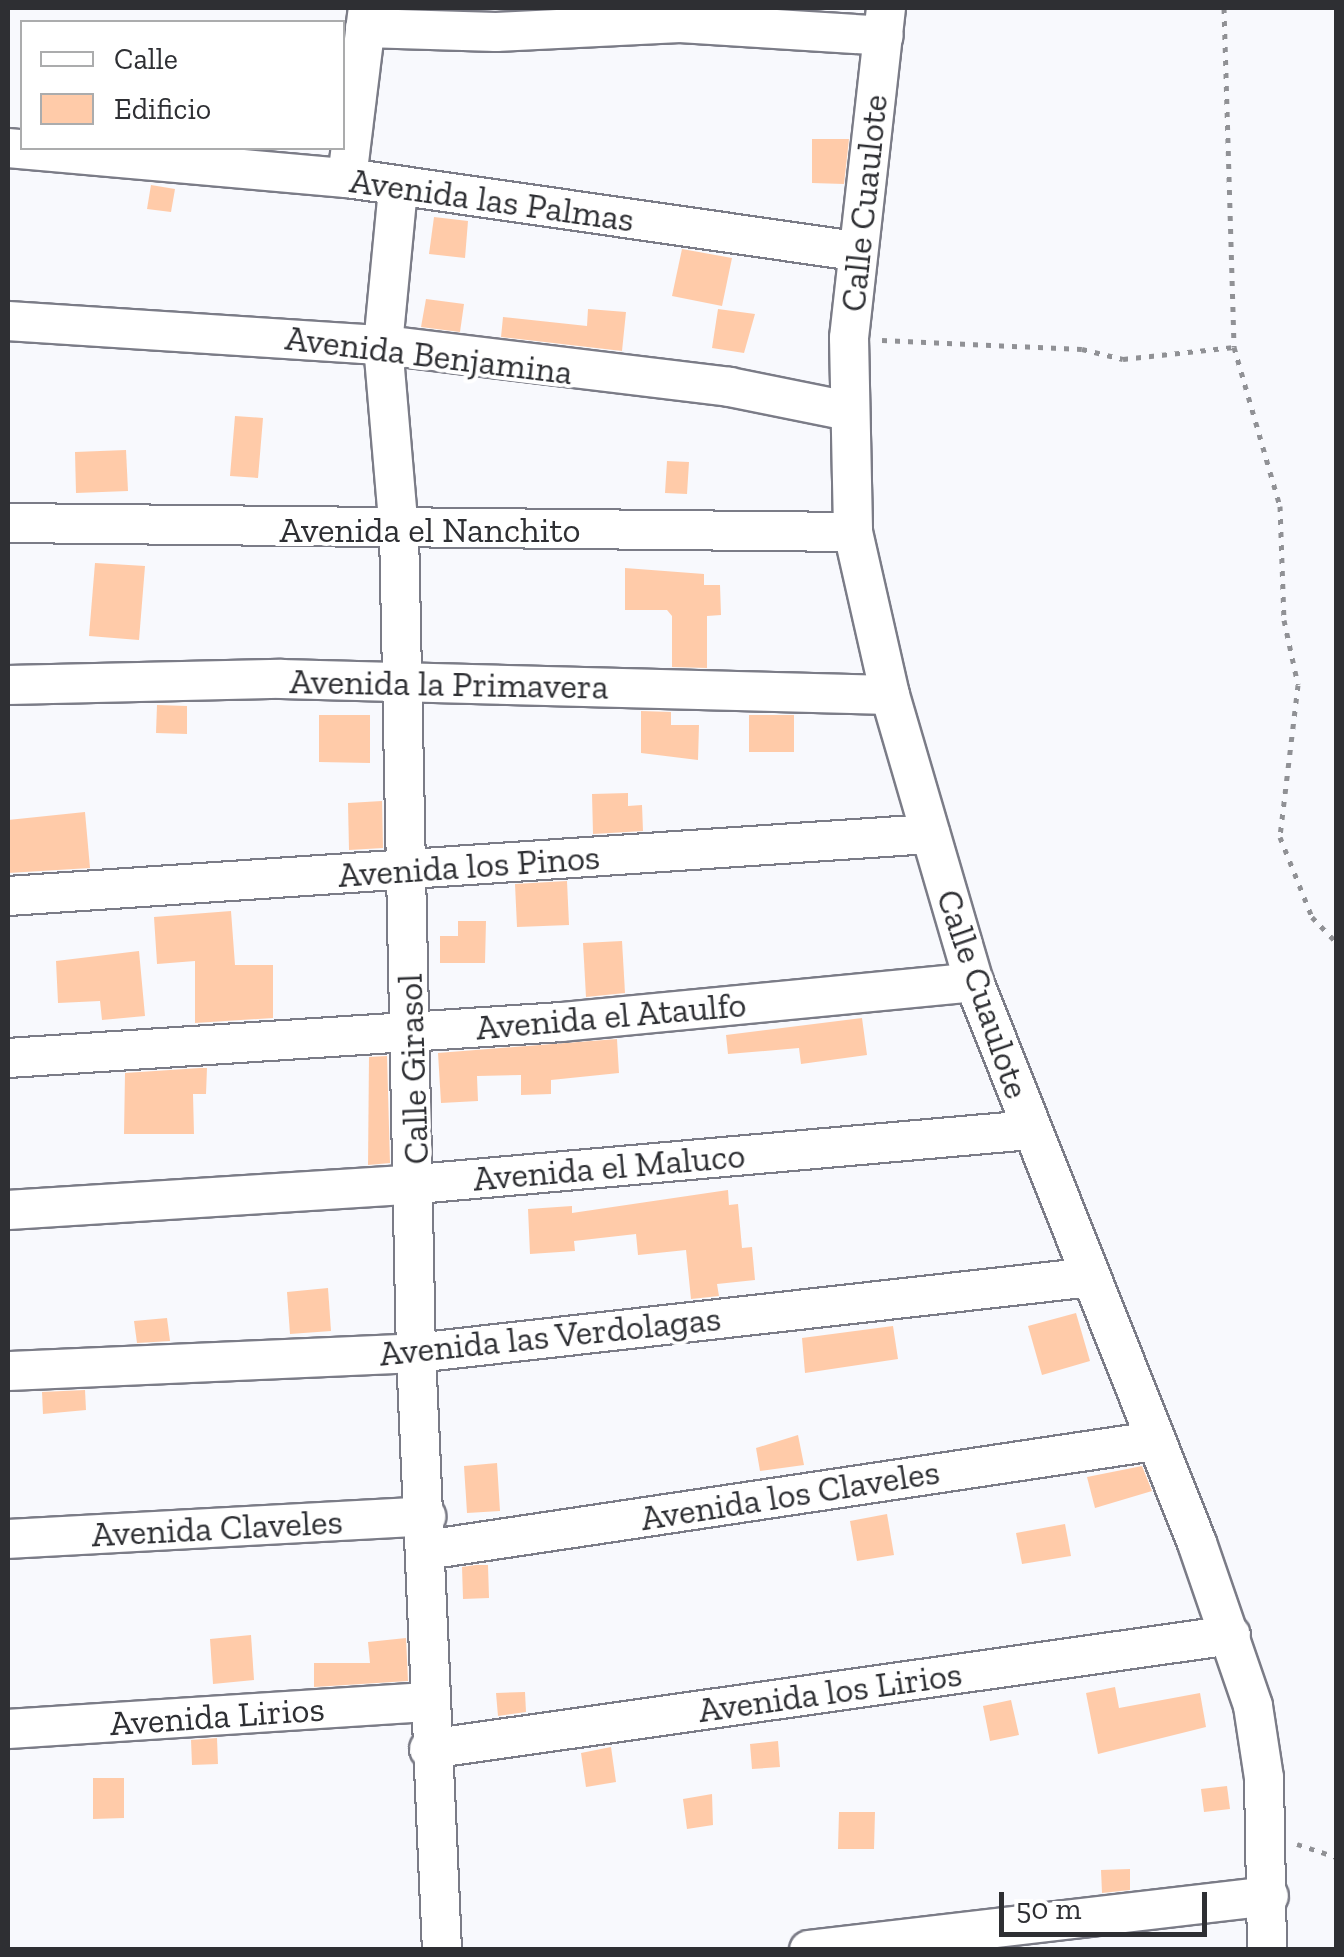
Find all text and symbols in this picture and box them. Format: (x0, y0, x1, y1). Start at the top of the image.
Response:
legend (20, 20, 345, 150)
text: Calle (114, 41, 178, 77)
text: Edificio (114, 91, 211, 127)
street label: Calle Cuaulote (832, 92, 896, 314)
street label: Avenida las Palmas (347, 159, 637, 241)
street label: Avenida Benjamina (283, 317, 575, 393)
street label: Avenida el Nanchito (280, 509, 580, 551)
street label: Avenida la Primavera (289, 660, 609, 708)
street label: Avenida los Pinos (337, 836, 601, 896)
street label: Calle Cuaulote (928, 884, 1038, 1104)
street label: Calle Girasol (389, 973, 437, 1165)
street label: Avenida el Ataulfo (474, 983, 748, 1049)
street label: Avenida el Maluco (471, 1134, 747, 1200)
street label: Avenida las Verdolagas (377, 1297, 723, 1375)
street label: Avenida los Claveles (638, 1451, 942, 1539)
street label: Avenida Claveles (90, 1500, 344, 1556)
street label: Avenida los Lirios (695, 1653, 965, 1731)
street label: Avenida Lirios (108, 1688, 326, 1744)
scale bar (1004, 1872, 1212, 1934)
text: 50 m (1016, 1891, 1081, 1927)

